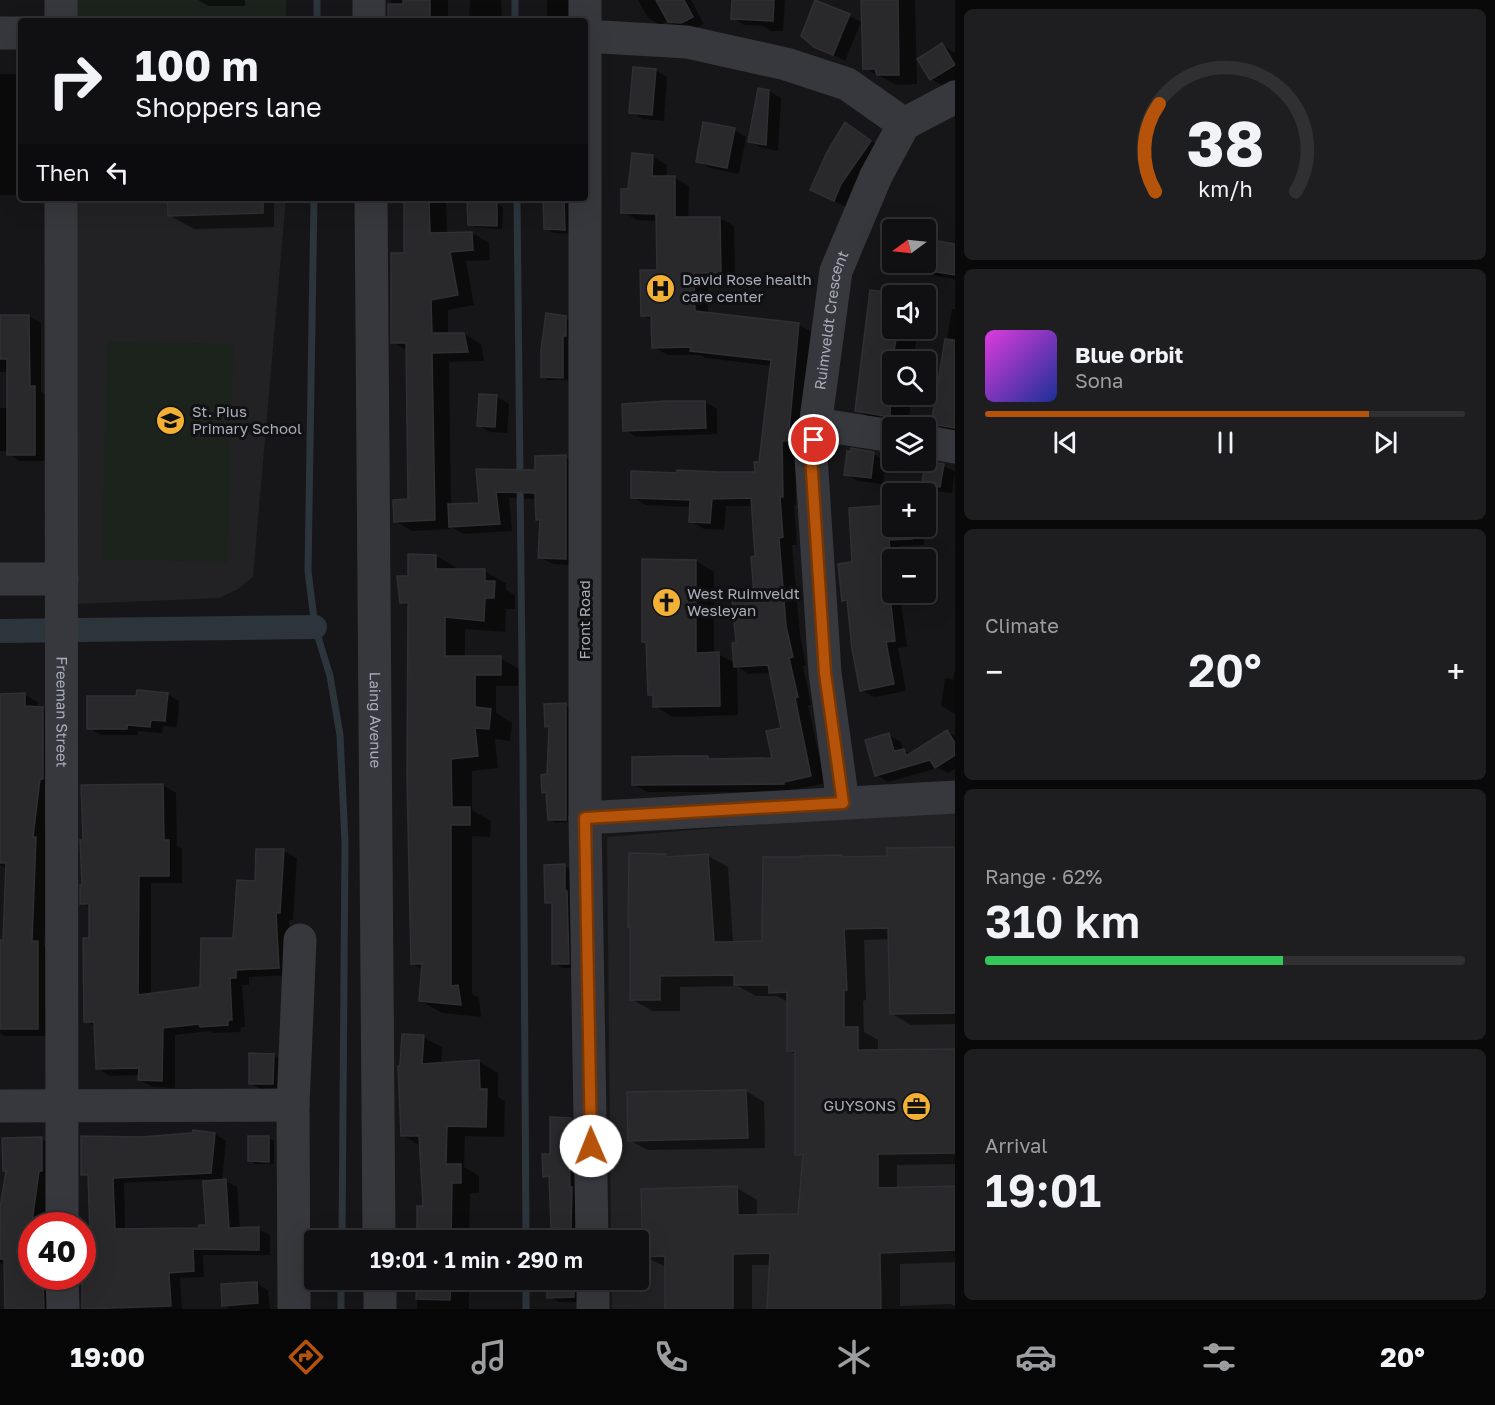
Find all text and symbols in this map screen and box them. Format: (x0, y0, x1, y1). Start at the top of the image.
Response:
text: 100 m (135, 40, 258, 90)
icon: right (36, 42, 114, 120)
text: Shoppers lane (135, 91, 322, 123)
text: 38 (1186, 105, 1264, 180)
icon: left (101, 156, 134, 189)
text: Then (36, 159, 89, 186)
text: km/h (1198, 176, 1252, 202)
north arrow (882, 219, 936, 273)
map controls (882, 219, 936, 603)
street label: Ruimveldt Crescent (810, 248, 852, 391)
place label: David Rose health care center (682, 270, 812, 305)
hospital icon: David Rose health care center (645, 273, 677, 305)
button: sound (882, 285, 936, 339)
text: Blue Orbit (1075, 341, 1183, 368)
button: search (882, 351, 936, 405)
text: Sona (1075, 368, 1123, 392)
place label: St. Pius Primary School (192, 402, 302, 437)
school or university icon: St. Pius Primary School (155, 405, 187, 437)
pin (788, 414, 839, 465)
button: layers (882, 417, 936, 471)
icon: arrive (797, 423, 830, 456)
icon: previous (1049, 426, 1082, 459)
icon: pause (1209, 426, 1242, 459)
icon: next (1369, 426, 1402, 459)
button: + (882, 483, 936, 537)
button: − (882, 549, 936, 603)
street label: Front Road (575, 580, 593, 660)
place label: West Ruimveldt Wesleyan (687, 584, 800, 619)
church icon: West Ruimveldt Wesleyan (650, 587, 682, 619)
text: Climate (985, 613, 1059, 637)
text: 20° (1188, 643, 1262, 697)
text: − (985, 652, 1003, 691)
text: + (1447, 652, 1465, 691)
street label: Freeman Street (53, 656, 72, 768)
street label: Laing Avenue (367, 672, 385, 769)
text: Range · 62% (985, 864, 1102, 888)
text: 310 km (985, 894, 1140, 948)
office icon: GUYSONS (901, 1090, 933, 1122)
place label: GUYSONS (823, 1096, 896, 1114)
position arrow (559, 1114, 623, 1178)
text: Arrival (985, 1133, 1048, 1157)
text: 19:01 (985, 1163, 1101, 1217)
speed limit sign: 40 (18, 1212, 96, 1290)
text: 19:01 · 1 min · 290 m (370, 1246, 583, 1273)
icon: directions (285, 1336, 327, 1378)
icon: music (468, 1336, 510, 1378)
icon: phone (650, 1336, 692, 1378)
icon: climate (833, 1336, 875, 1378)
icon: car (1015, 1336, 1057, 1378)
icon: filters (1198, 1336, 1240, 1378)
text: 19:00 (70, 1341, 145, 1373)
text: 20° (1380, 1341, 1425, 1373)

